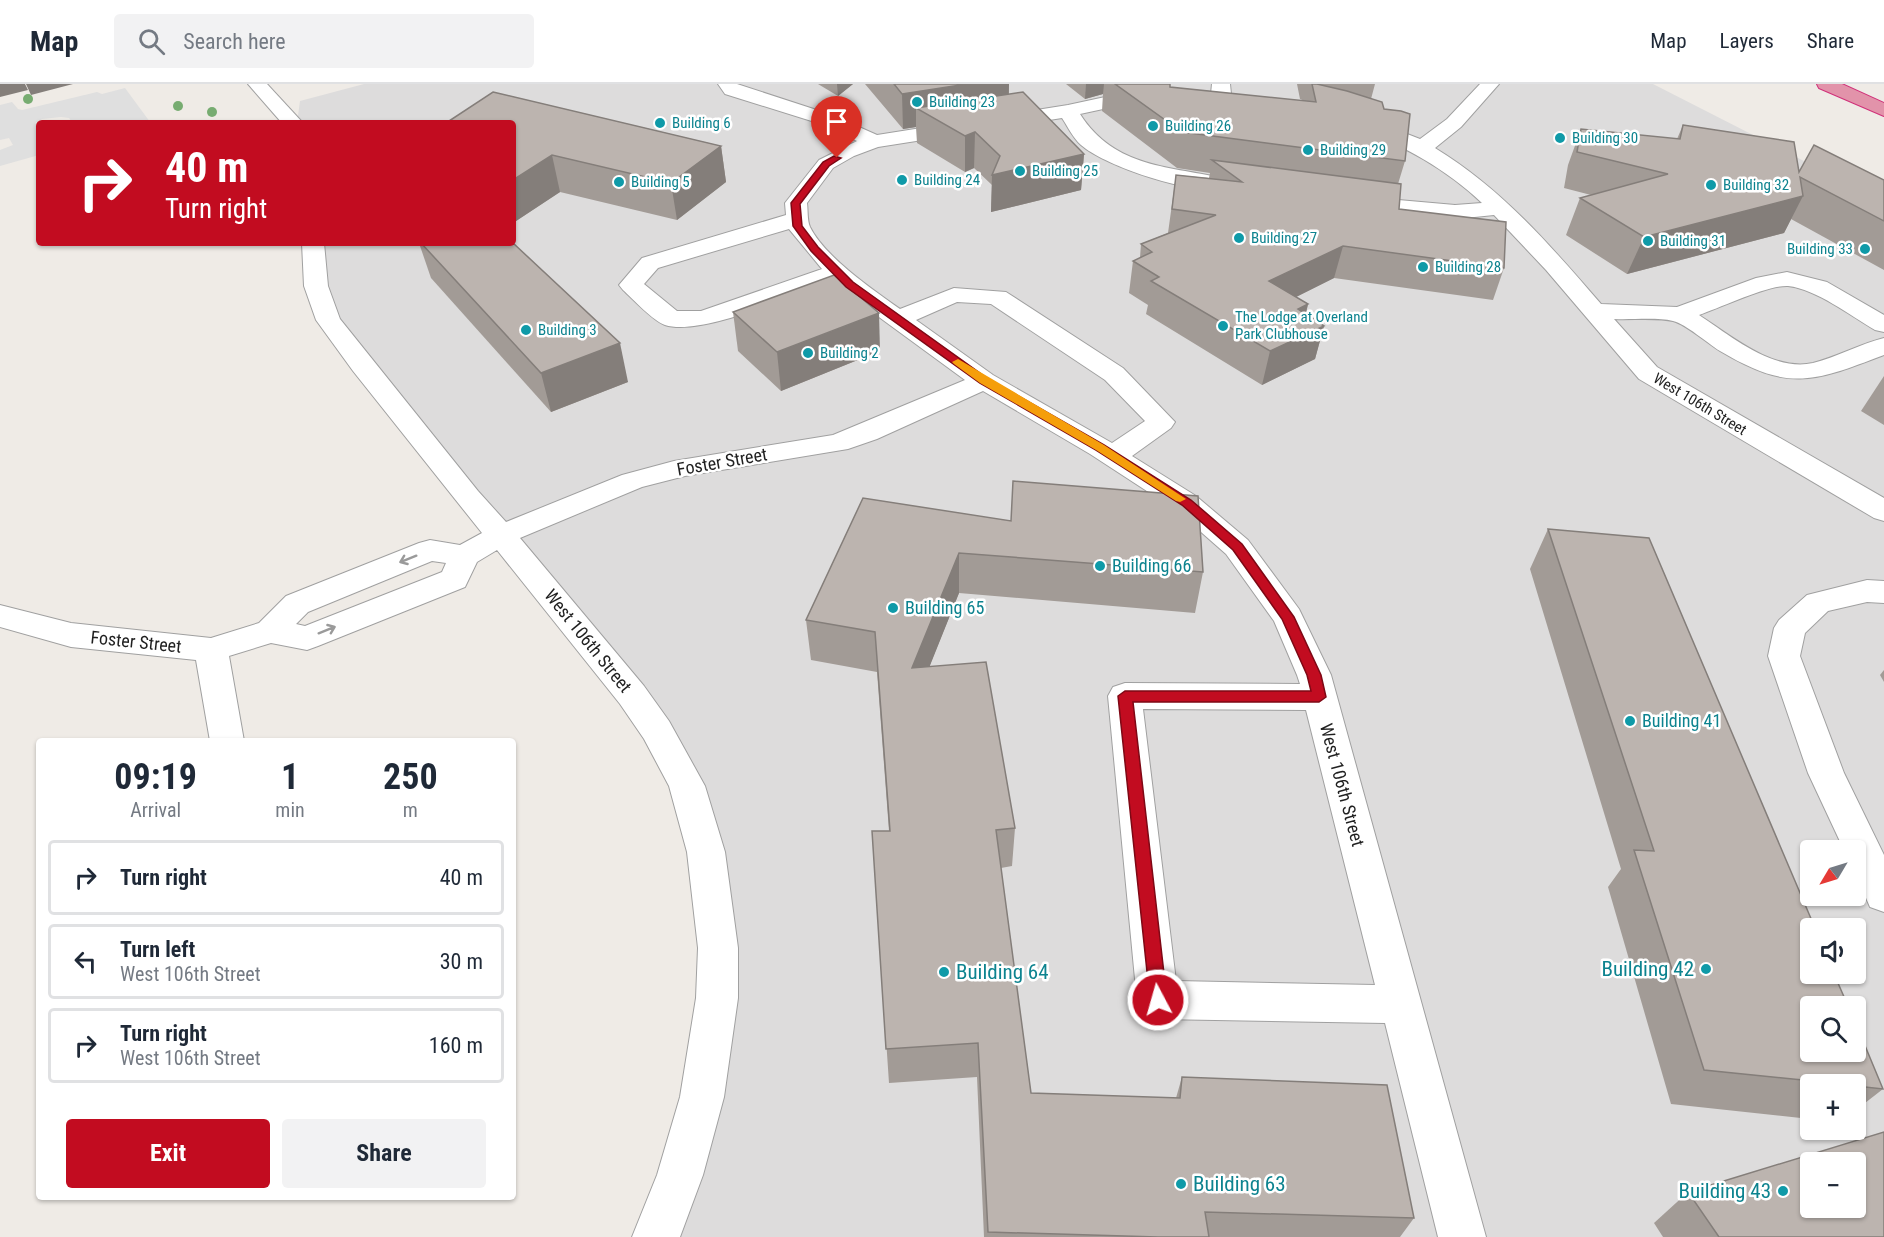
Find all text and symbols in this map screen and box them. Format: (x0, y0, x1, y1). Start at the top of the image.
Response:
search box (114, 14, 534, 68)
text: Map (30, 25, 78, 58)
icon: search (135, 25, 168, 58)
text: Search here (183, 29, 286, 54)
text: Map (1650, 29, 1687, 53)
text: Layers (1720, 29, 1774, 53)
text: Share (1807, 29, 1854, 53)
place label: Building 23 (929, 93, 995, 111)
marker: Building 23 (910, 95, 924, 109)
pin (811, 96, 862, 158)
icon: arrive (820, 105, 853, 138)
place label: Building 6 (672, 114, 731, 132)
marker: Building 6 (653, 116, 667, 130)
place label: Building 26 (1165, 117, 1231, 135)
marker: Building 26 (1146, 119, 1160, 133)
place label: Building 30 (1572, 129, 1638, 147)
marker: Building 30 (1553, 131, 1567, 145)
place label: Building 29 (1320, 141, 1386, 159)
text: 40 m (165, 143, 248, 192)
marker: Building 29 (1301, 143, 1315, 157)
icon: right (66, 144, 144, 222)
place label: Building 25 (1032, 162, 1098, 180)
marker: Building 25 (1013, 164, 1027, 178)
place label: Building 24 (914, 171, 980, 189)
place label: Building 5 (631, 173, 690, 191)
marker: Building 24 (895, 173, 909, 187)
marker: Building 5 (612, 175, 626, 189)
place label: Building 32 (1723, 176, 1789, 194)
marker: Building 32 (1704, 178, 1718, 192)
text: Turn right (165, 193, 267, 225)
place label: Building 27 (1251, 229, 1317, 247)
marker: Building 27 (1232, 231, 1246, 245)
place label: Building 31 (1660, 232, 1726, 250)
marker: Building 31 (1641, 234, 1655, 248)
place label: Building 33 (1787, 240, 1853, 258)
marker: Building 33 (1858, 242, 1872, 256)
place label: Building 28 (1435, 258, 1501, 276)
marker: Building 28 (1416, 260, 1430, 274)
place label: The Lodge at Overland Park Clubhouse (1235, 308, 1368, 343)
marker: The Lodge at Overland Park Clubhouse (1216, 319, 1230, 333)
place label: Building 3 (538, 321, 597, 339)
marker: Building 3 (519, 323, 533, 337)
place label: Building 2 (820, 344, 879, 362)
marker: Building 2 (801, 346, 815, 360)
street label: West 106th Street (1650, 369, 1750, 439)
street label: Foster Street (675, 443, 769, 480)
one-way arrow (400, 554, 418, 565)
place label: Building 66 (1112, 555, 1191, 576)
marker: Building 66 (1093, 559, 1107, 573)
street label: West 106th Street (540, 585, 636, 696)
place label: Building 65 (905, 597, 984, 618)
marker: Building 65 (886, 601, 900, 615)
one-way arrow (317, 624, 335, 635)
street label: Foster Street (90, 626, 183, 657)
place label: Building 41 (1642, 710, 1721, 731)
marker: Building 41 (1623, 714, 1637, 728)
street label: West 106th Street (1316, 721, 1369, 849)
text: 09:19 (114, 756, 197, 798)
text: 1 (281, 756, 299, 798)
text: 250 (383, 756, 438, 798)
text: Arrival (130, 798, 181, 822)
text: min (275, 798, 305, 822)
text: m (403, 798, 418, 822)
north arrow (1800, 840, 1866, 906)
map controls (1800, 840, 1866, 1218)
icon: right (69, 861, 102, 894)
text: Turn right (120, 865, 207, 890)
text: 40 m (440, 865, 483, 890)
button: sound (1800, 918, 1866, 984)
text: Turn left (120, 937, 195, 962)
icon: left (69, 945, 102, 978)
text: 30 m (440, 949, 483, 974)
place label: Building 42 (1601, 957, 1694, 981)
place label: Building 64 (956, 960, 1049, 984)
text: West 106th Street (120, 962, 261, 986)
marker: Building 42 (1699, 962, 1713, 976)
marker: Building 64 (937, 965, 951, 979)
position arrow (1126, 968, 1190, 1032)
button: search (1800, 996, 1866, 1062)
text: Turn right (120, 1021, 207, 1046)
icon: right (69, 1029, 102, 1062)
text: 160 m (429, 1033, 483, 1058)
text: West 106th Street (120, 1046, 261, 1070)
button: + (1800, 1074, 1866, 1140)
button: Exit (66, 1119, 270, 1188)
button: Share (282, 1119, 486, 1188)
button: − (1800, 1152, 1866, 1218)
place label: Building 63 (1193, 1172, 1286, 1196)
marker: Building 63 (1174, 1177, 1188, 1191)
place label: Building 43 (1678, 1179, 1771, 1203)
marker: Building 43 (1776, 1184, 1790, 1198)

